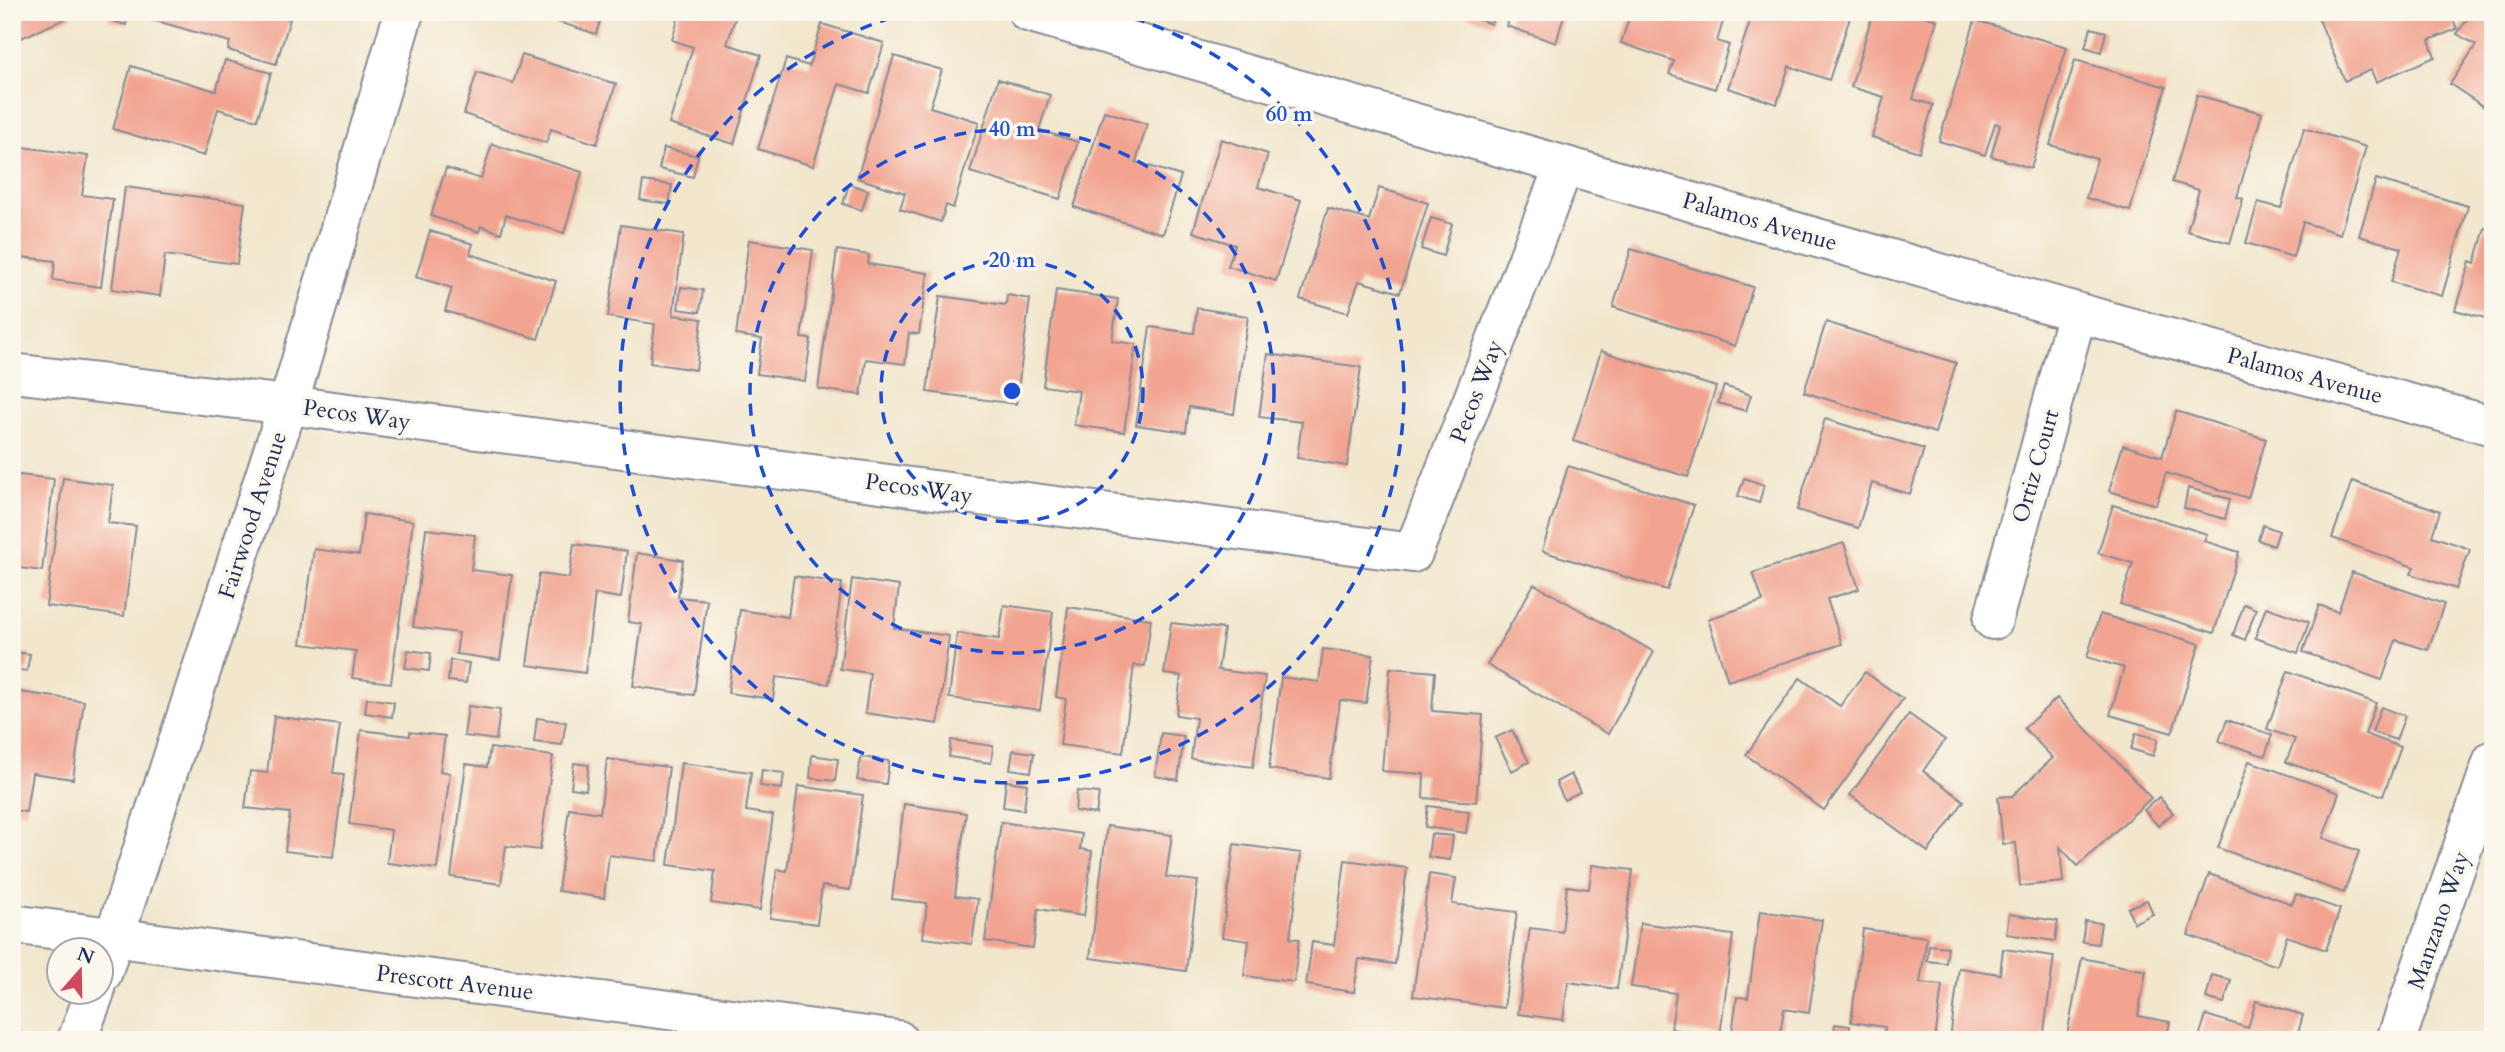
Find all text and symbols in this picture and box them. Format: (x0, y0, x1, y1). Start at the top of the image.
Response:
text: 60 m (1266, 100, 1313, 129)
text: 40 m (989, 115, 1036, 144)
street label: Palamos Avenue (1679, 185, 1841, 258)
text: 20 m (989, 246, 1036, 275)
street label: Pecos Way (1443, 335, 1510, 447)
street label: Palamos Avenue (2224, 340, 2386, 411)
centre of rings (1000, 379, 1024, 403)
street label: Pecos Way (301, 392, 413, 437)
street label: Ortiz Court (2004, 406, 2066, 527)
street label: Fairwood Avenue (211, 428, 294, 603)
street label: Pecos Way (863, 466, 975, 511)
street label: Manzano Way (2400, 847, 2477, 993)
north arrow (46, 936, 116, 1006)
text: N (73, 941, 98, 971)
street label: Prescott Avenue (374, 957, 535, 1008)

